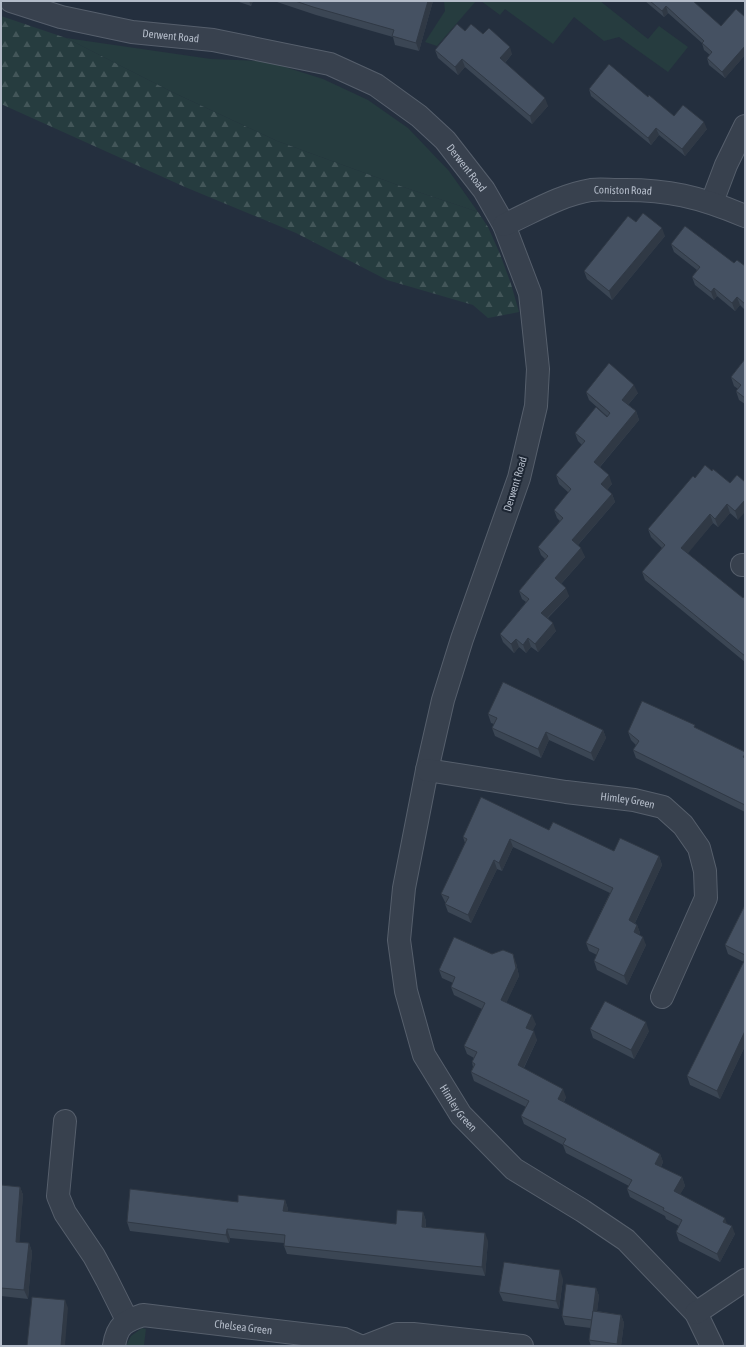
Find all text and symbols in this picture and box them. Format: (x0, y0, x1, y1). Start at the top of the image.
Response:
street label: Derwent Road (142, 27, 200, 45)
street label: Derwent Road (444, 142, 489, 194)
street label: Coniston Road (594, 184, 652, 197)
street label: Derwent Road (501, 455, 529, 513)
street label: Himley Green (600, 790, 656, 811)
street label: Himley Green (438, 1082, 479, 1134)
street label: Chelsea Green (214, 1318, 273, 1336)

